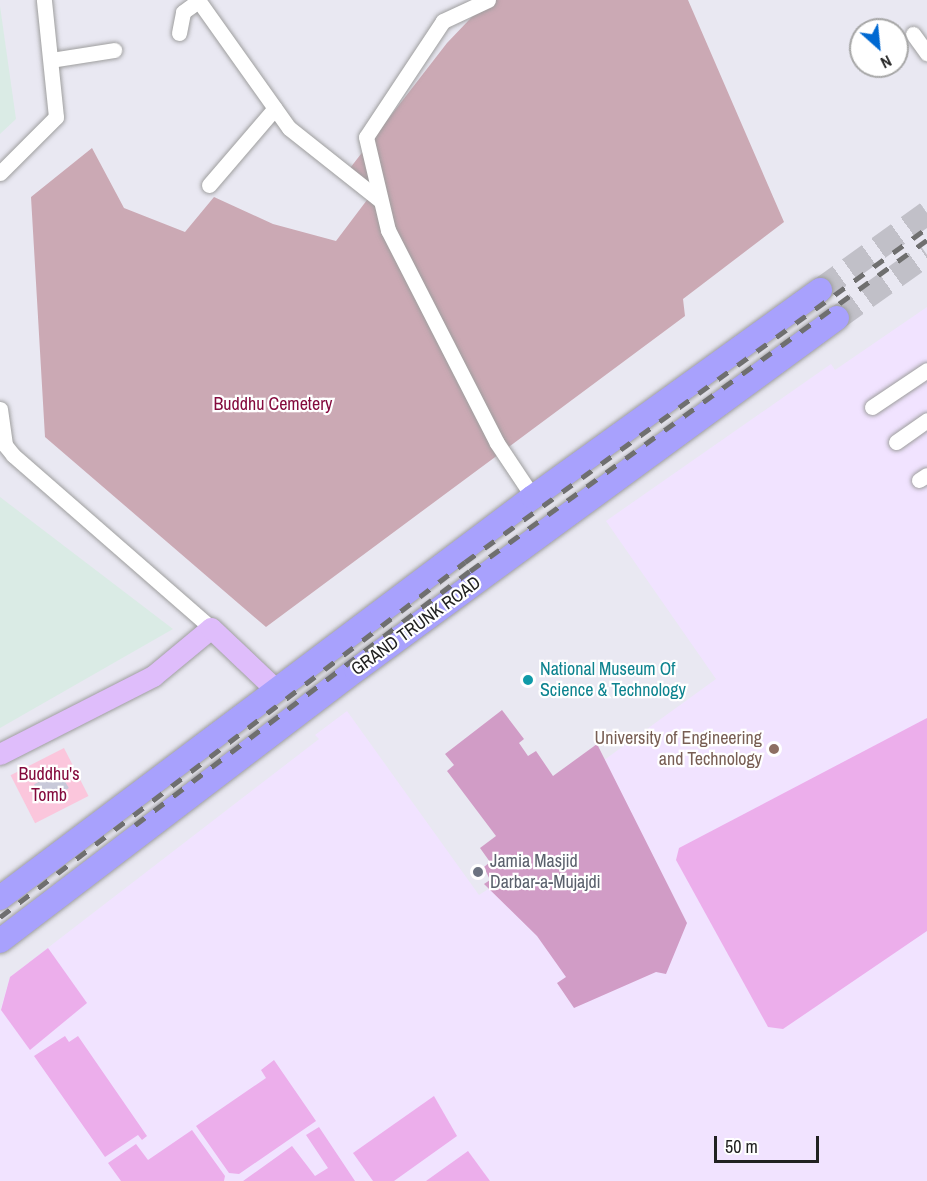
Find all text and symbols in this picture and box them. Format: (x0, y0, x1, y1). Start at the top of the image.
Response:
north arrow (849, 18, 909, 78)
text: N (877, 50, 895, 74)
park label: Buddhu Cemetery (214, 393, 332, 415)
street label: GRAND TRUNK ROAD (347, 572, 485, 680)
place label: National Museum Of Science & Technology (540, 659, 686, 702)
marker: National Museum Of Science & Technology (521, 673, 535, 687)
place label: University of Engineering and Technology (595, 728, 762, 771)
marker: University of Engineering and Technology (767, 742, 781, 756)
park label: Buddhu's Tomb (18, 764, 80, 806)
place label: Jamia Masjid Darbar-a-Mujajdi (490, 851, 601, 894)
marker: Jamia Masjid Darbar-a-Mujajdi (471, 865, 485, 879)
scale bar (717, 1124, 822, 1162)
text: 50 m (725, 1134, 758, 1159)

